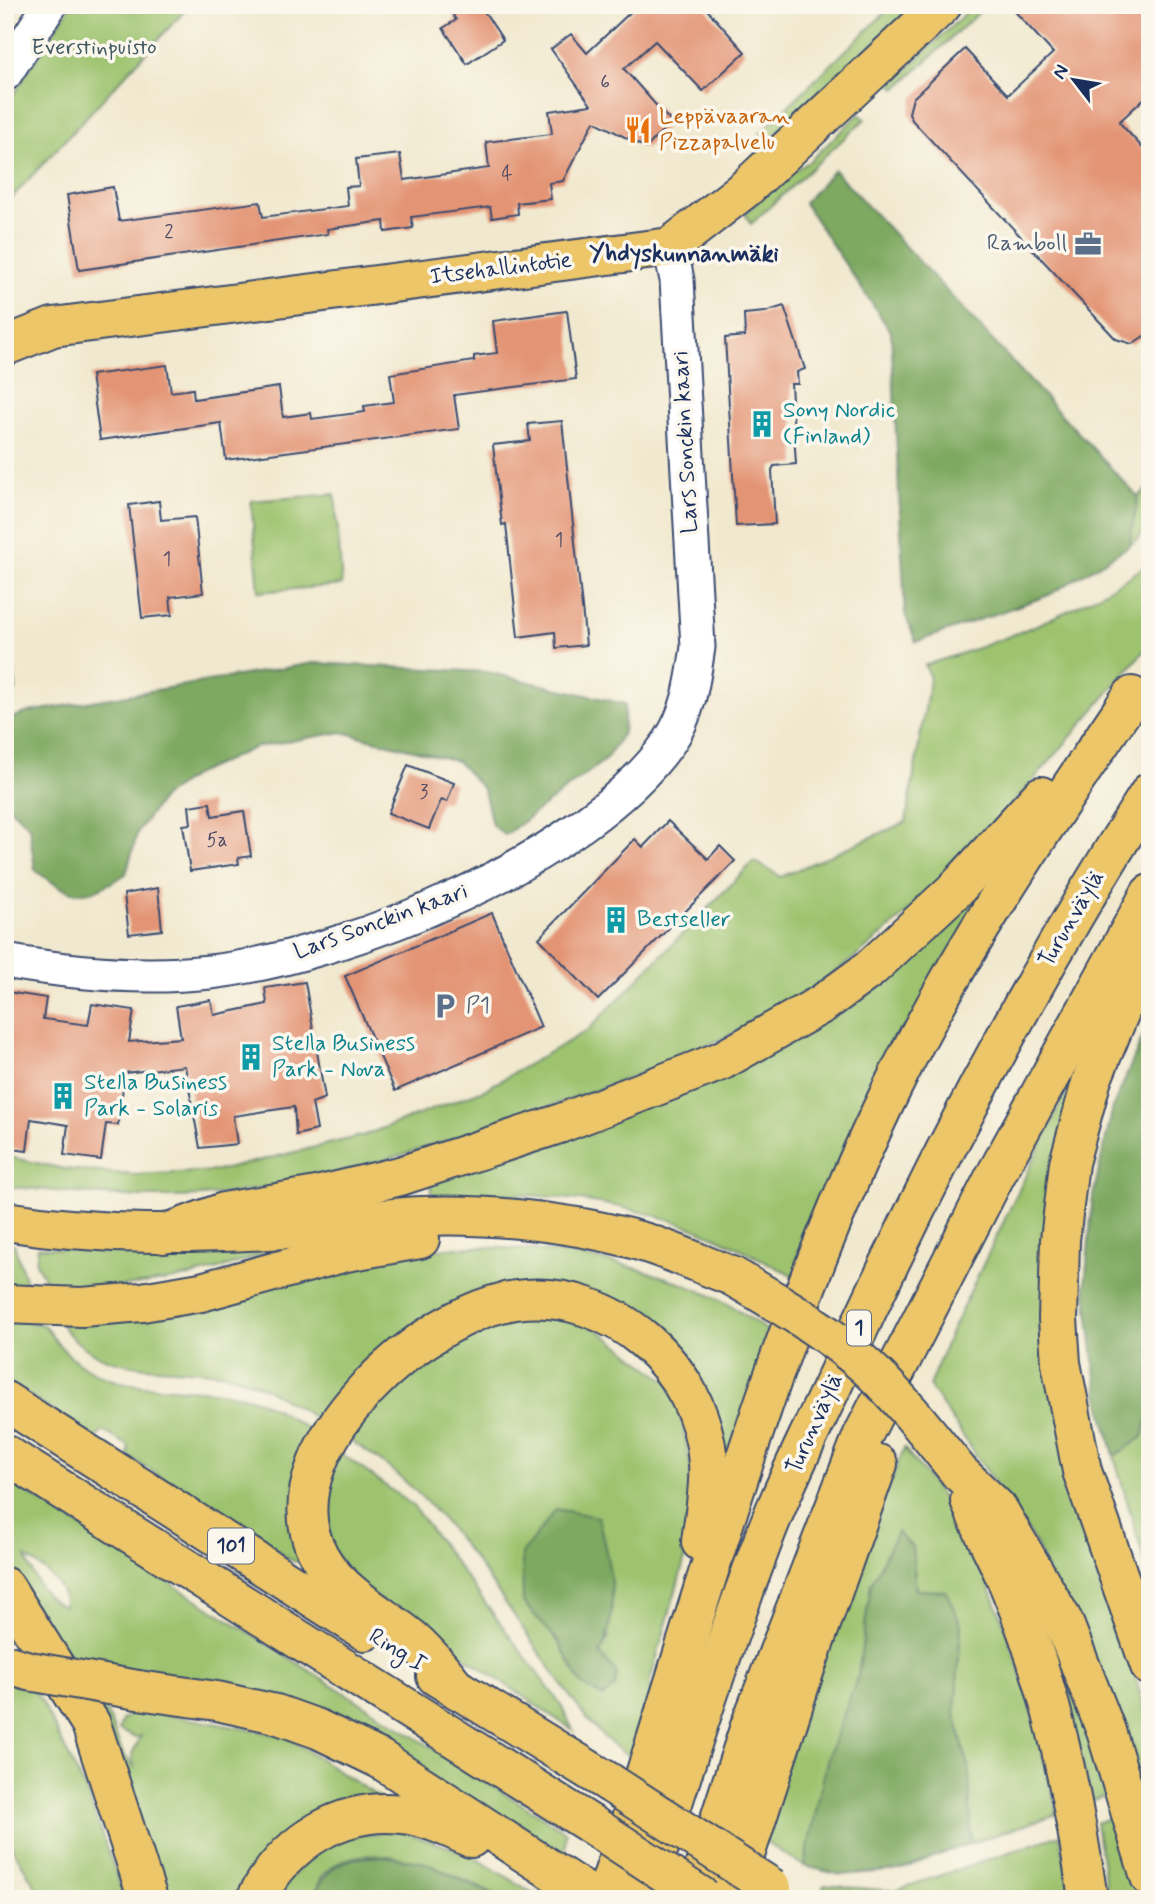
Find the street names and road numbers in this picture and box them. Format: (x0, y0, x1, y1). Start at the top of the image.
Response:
street label: Itsehallintotie (429, 245, 573, 293)
street label: Lars Sonckin kaari (666, 350, 706, 534)
street label: Turunväylä (1032, 865, 1112, 973)
street label: Lars Sonckin kaari (290, 877, 472, 967)
road number: 1 (847, 1310, 871, 1346)
street label: Turunväylä (779, 1369, 851, 1479)
road number: 101 (208, 1528, 254, 1564)
street label: Ring I (362, 1622, 431, 1682)

